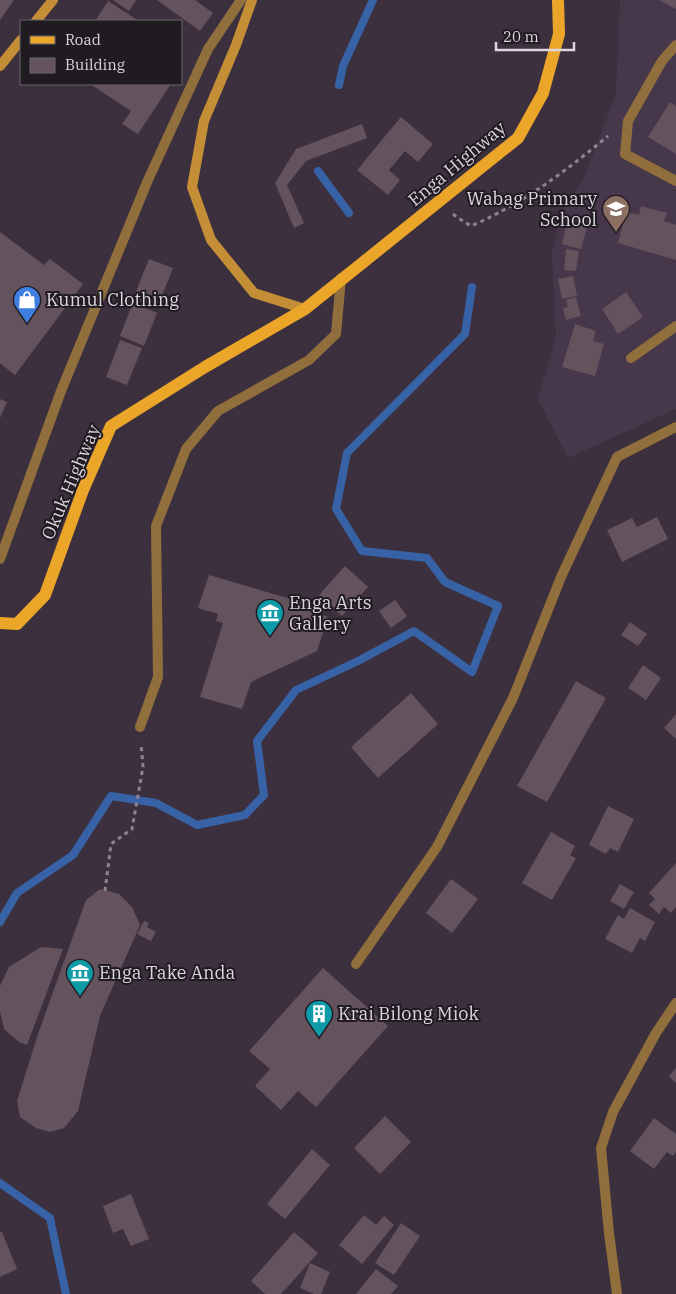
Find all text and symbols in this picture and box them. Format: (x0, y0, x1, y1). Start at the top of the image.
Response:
legend (20, 20, 182, 85)
scale bar (496, 20, 574, 52)
text: 20 m (503, 27, 539, 46)
text: Road (65, 30, 101, 49)
text: Building (65, 55, 125, 74)
street label: Enga Highway (403, 116, 511, 211)
place label: Wabag Primary School (467, 187, 597, 231)
school or university icon: Wabag Primary School (601, 194, 631, 233)
shop icon: Kumul Clothing (12, 285, 42, 324)
place label: Kumul Clothing (46, 288, 179, 311)
street label: Okuk Highway (36, 420, 105, 543)
place label: Enga Arts Gallery (289, 591, 371, 635)
museum icon: Enga Arts Gallery (255, 598, 285, 637)
museum icon: Enga Take Anda (65, 958, 95, 997)
place label: Enga Take Anda (99, 961, 235, 984)
building icon: Krai Bilong Miok (304, 999, 334, 1038)
place label: Krai Bilong Miok (338, 1002, 479, 1025)

